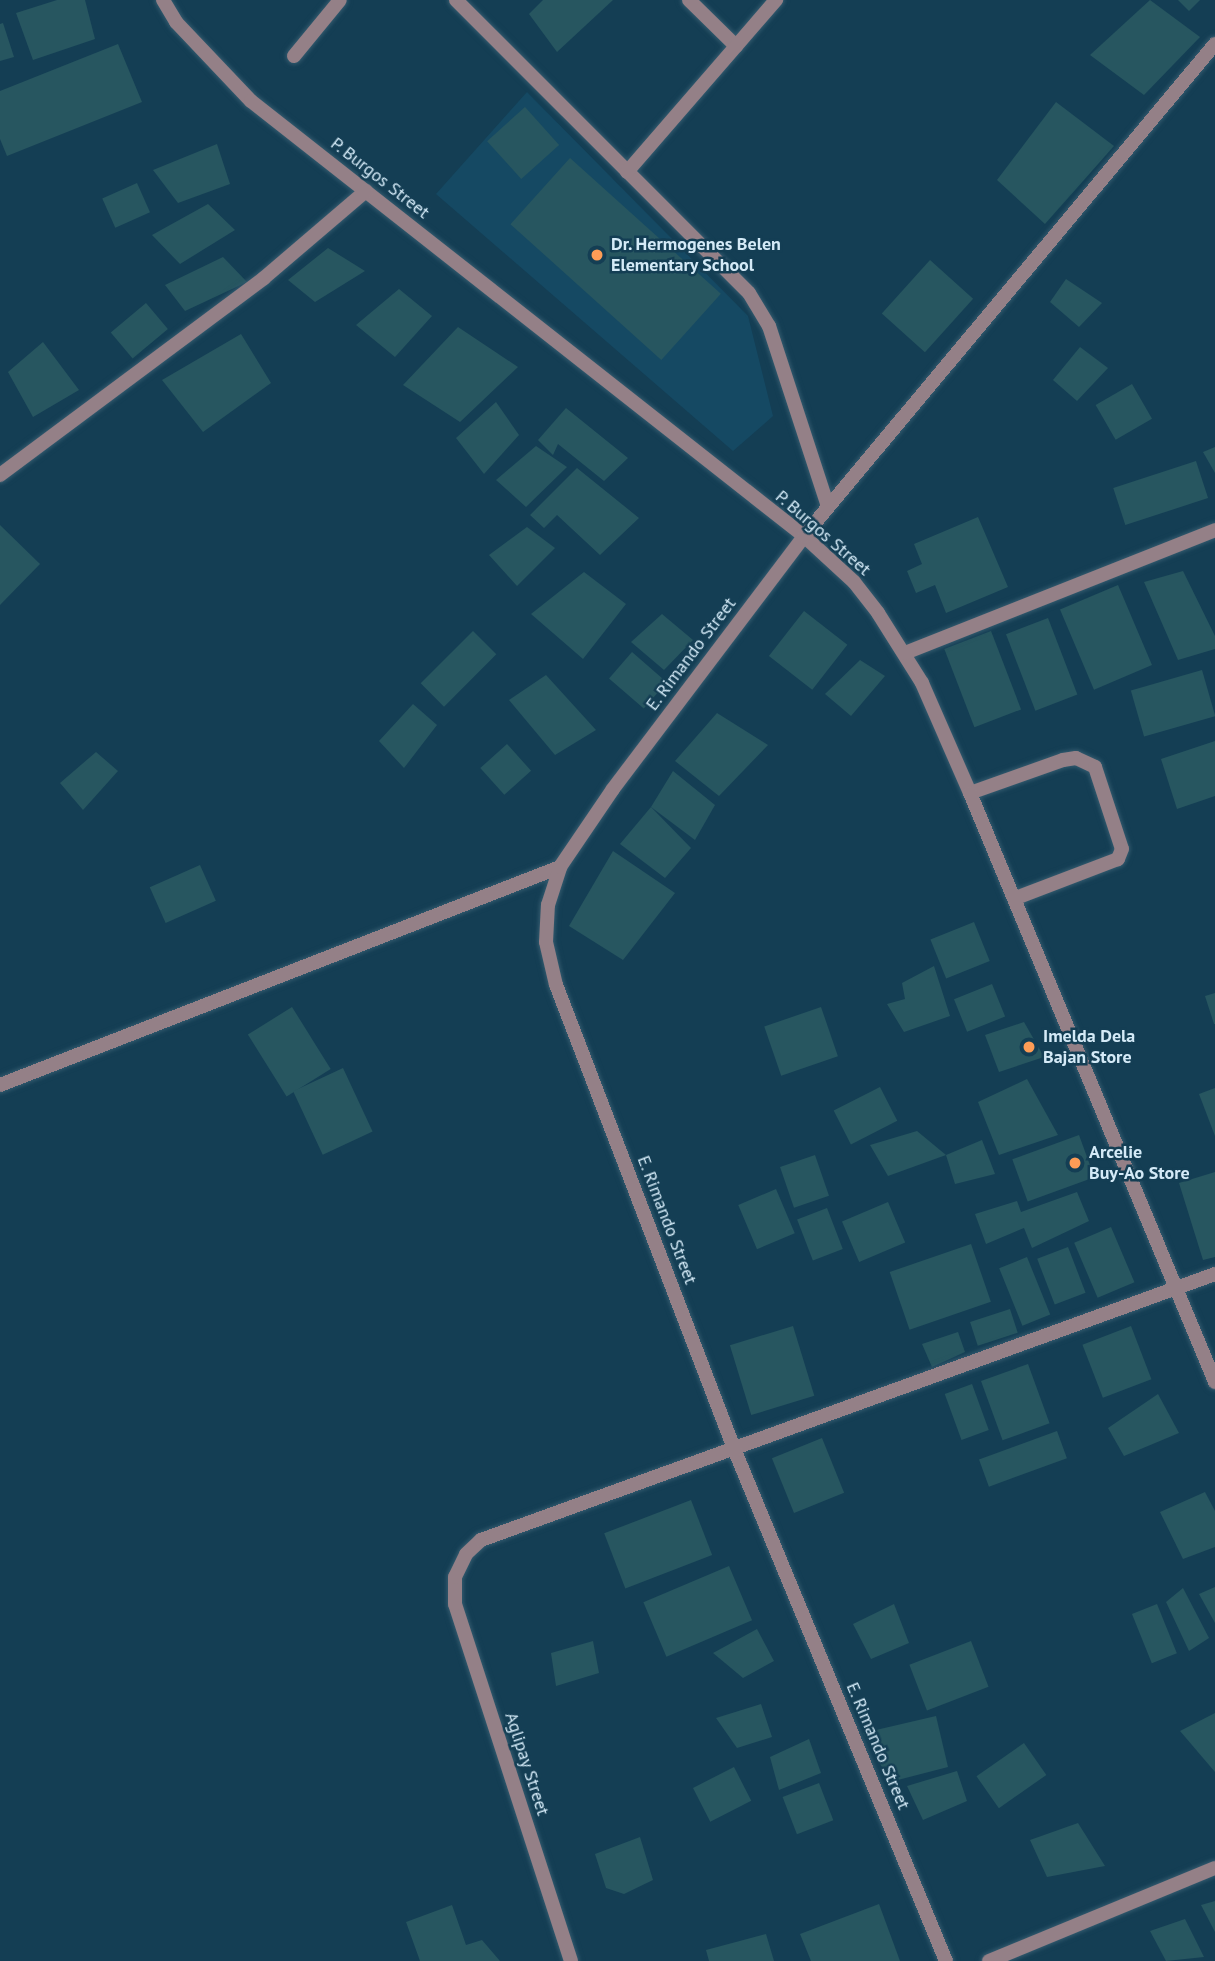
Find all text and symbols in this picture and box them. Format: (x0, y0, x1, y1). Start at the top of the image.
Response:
street label: P. Burgos Street (326, 132, 434, 224)
place label: Dr. Hermogenes Belen Elementary School (611, 234, 782, 276)
marker: Dr. Hermogenes Belen Elementary School (589, 247, 605, 263)
street label: P. Burgos Street (770, 485, 876, 581)
street label: E. Rimando Street (641, 593, 741, 715)
place label: Imelda Dela Bajan Store (1043, 1026, 1135, 1068)
marker: Imelda Dela Bajan Store (1021, 1039, 1037, 1055)
place label: Arcelie Buy-Ao Store (1089, 1142, 1190, 1184)
street label: E. Rimando Street (632, 1152, 702, 1288)
marker: Arcelie Buy-Ao Store (1067, 1155, 1083, 1171)
street label: E. Rimando Street (841, 1679, 915, 1813)
street label: Aglipay Street (500, 1709, 554, 1819)

